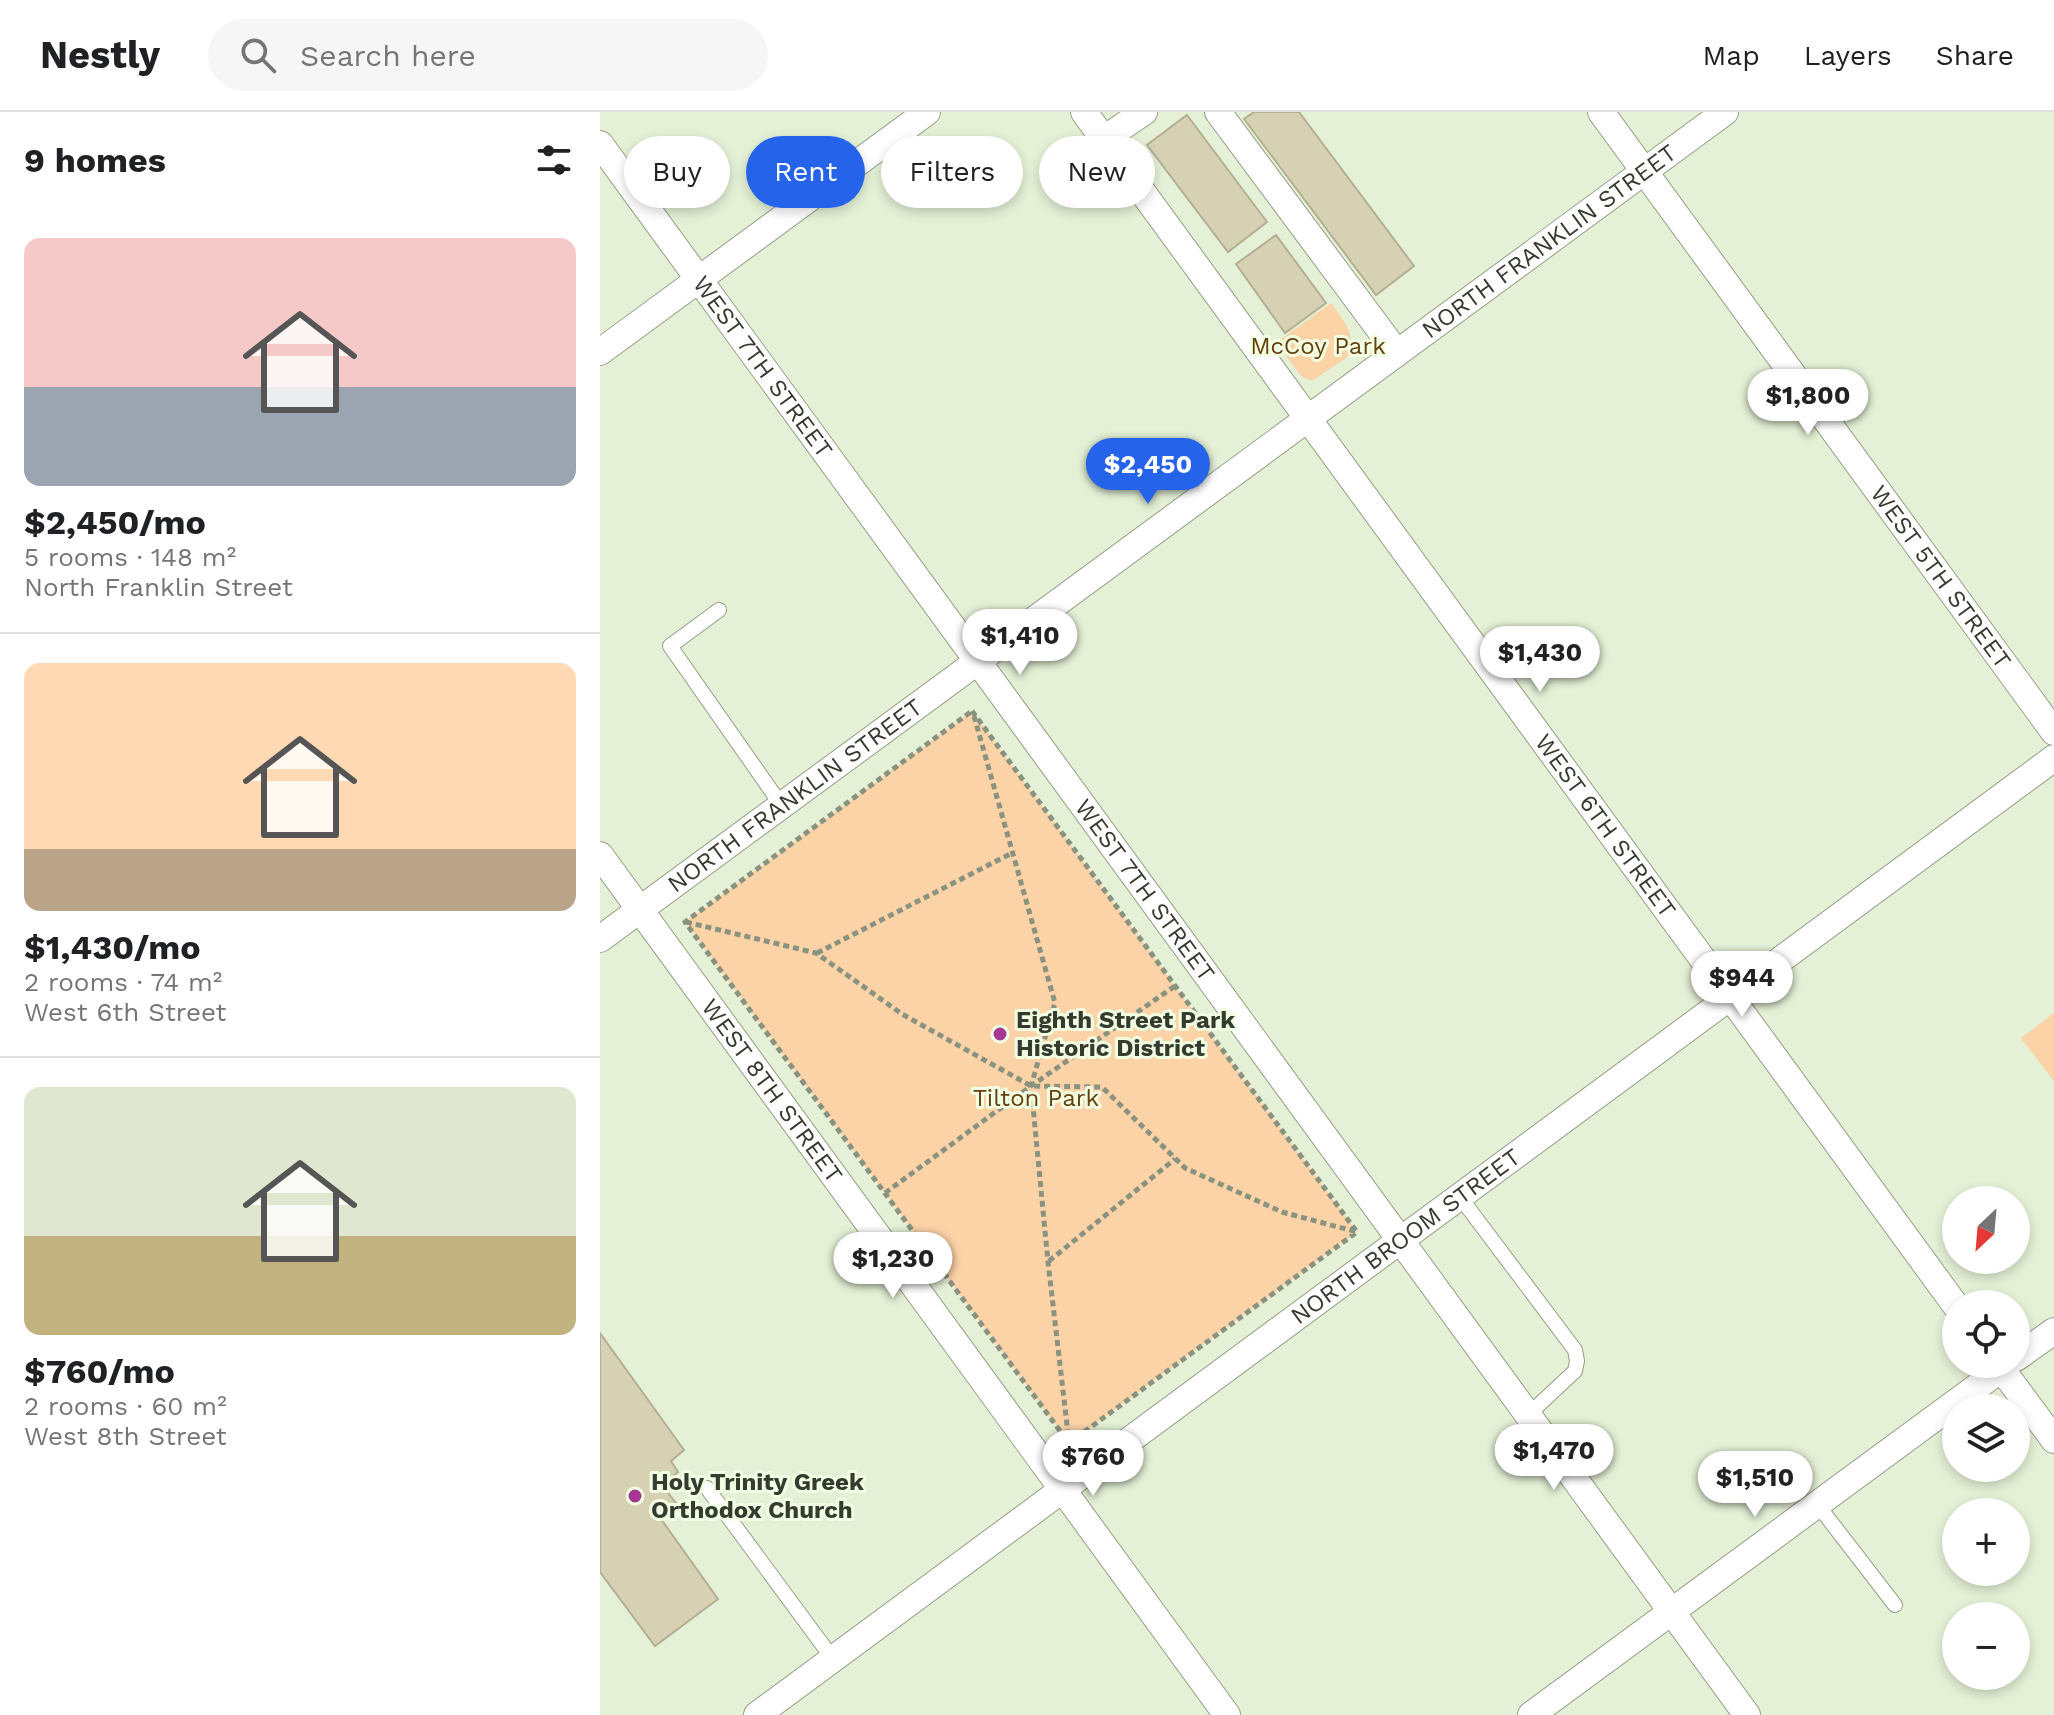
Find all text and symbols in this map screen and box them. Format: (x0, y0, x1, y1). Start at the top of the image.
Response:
search box (208, 19, 768, 91)
text: Nestly (40, 33, 160, 77)
icon: search (236, 33, 280, 77)
text: Search here (300, 38, 476, 73)
text: Map (1703, 39, 1760, 72)
text: Layers (1804, 39, 1892, 72)
text: Share (1936, 39, 2014, 72)
chip: Buy (624, 136, 730, 208)
chip: Rent (746, 136, 865, 208)
chip: Filters (881, 136, 1023, 208)
chip: New (1039, 136, 1155, 208)
icon: filters (532, 138, 576, 182)
street label: NORTH FRANKLIN STREET (1416, 139, 1682, 344)
text: 9 homes (24, 140, 166, 180)
street label: WEST 7TH STREET (687, 271, 838, 463)
icon: home (228, 290, 372, 434)
park label: McCoy Park (1250, 332, 1386, 360)
pin: $1,800 (1743, 369, 1873, 437)
text: $1,800 (1765, 380, 1851, 410)
pin: $2,450 (1083, 438, 1213, 506)
text: $2,450 (1104, 449, 1192, 479)
street label: WEST 5TH STREET (1865, 480, 2017, 674)
text: $2,450/mo (24, 502, 206, 542)
text: 5 rooms · 148 m² (24, 542, 236, 572)
text: North Franklin Street (24, 572, 293, 602)
pin: $1,410 (955, 609, 1085, 677)
text: $1,410 (980, 620, 1060, 650)
pin: $1,430 (1475, 626, 1605, 694)
text: $1,430 (1498, 637, 1582, 667)
street label: NORTH FRANKLIN STREET (662, 693, 928, 898)
icon: home (228, 715, 372, 859)
street label: WEST 6TH STREET (1529, 729, 1682, 923)
street label: WEST 7TH STREET (1069, 794, 1220, 987)
text: $1,430/mo (24, 927, 201, 967)
pin: $944 (1695, 951, 1789, 1019)
text: $944 (1709, 962, 1775, 992)
text: 2 rooms · 74 m² (24, 967, 222, 997)
street label: WEST 8TH STREET (696, 994, 848, 1188)
text: West 6th Street (24, 997, 227, 1027)
place label: Eighth Street Park Historic District (1016, 1006, 1235, 1062)
marker: Eighth Street Park Historic District (991, 1025, 1009, 1043)
park label: Tilton Park (973, 1084, 1100, 1112)
icon: home (228, 1139, 372, 1283)
street label: NORTH BROOM STREET (1286, 1143, 1526, 1330)
north arrow (1942, 1186, 2030, 1274)
map controls (1942, 1186, 2030, 1690)
pin: $1,230 (828, 1232, 958, 1300)
text: $1,230 (851, 1243, 935, 1273)
button: locate (1942, 1290, 2030, 1378)
text: $760/mo (24, 1351, 175, 1391)
text: 2 rooms · 60 m² (24, 1391, 227, 1421)
button: layers (1942, 1394, 2030, 1482)
text: West 8th Street (24, 1421, 227, 1451)
pin: $1,470 (1489, 1424, 1619, 1492)
pin: $760 (1046, 1430, 1140, 1498)
text: $1,470 (1513, 1435, 1595, 1465)
text: $760 (1061, 1441, 1125, 1471)
pin: $1,510 (1690, 1451, 1820, 1519)
text: $1,510 (1716, 1462, 1794, 1492)
place label: Holy Trinity Greek Orthodox Church (651, 1468, 864, 1524)
marker: Holy Trinity Greek Orthodox Church (626, 1487, 644, 1505)
button: + (1942, 1498, 2030, 1586)
button: − (1942, 1602, 2030, 1690)

